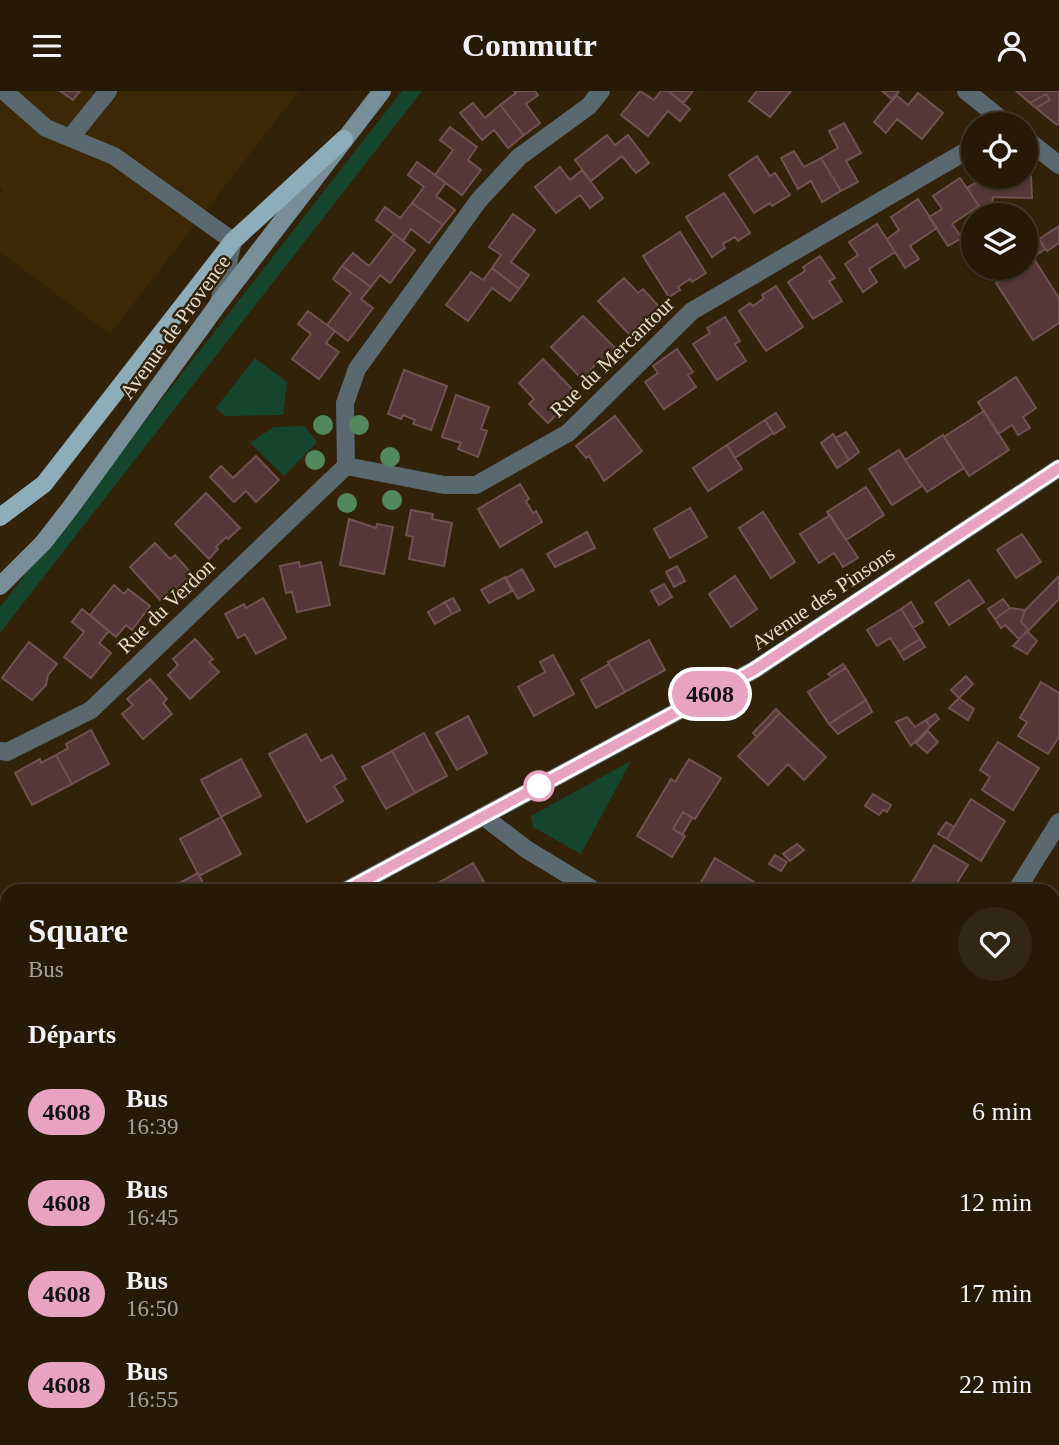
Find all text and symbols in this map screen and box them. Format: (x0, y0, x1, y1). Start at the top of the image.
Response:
icon: menu (28, 27, 66, 65)
text: Commutr (462, 27, 597, 63)
icon: person (993, 27, 1031, 65)
map controls (961, 112, 1038, 280)
button: locate (961, 112, 1038, 189)
button: layers (961, 203, 1038, 280)
street label: Avenue de Provence (115, 250, 235, 404)
street label: Rue du Mercantour (545, 292, 679, 422)
street label: Avenue des Pinsons (747, 541, 899, 655)
street label: Rue du Verdon (112, 553, 220, 658)
line badge: 4608 (661, 671, 759, 717)
text: 4608 (686, 681, 734, 707)
unlabelled marker (524, 771, 554, 801)
button: heart (958, 907, 1032, 981)
text: Square (28, 913, 128, 949)
text: Bus (28, 957, 64, 982)
text: Départs (28, 1020, 116, 1049)
text: Bus (126, 1084, 168, 1113)
text: 6 min (972, 1097, 1032, 1126)
text: 4608 (43, 1099, 91, 1125)
text: 16:39 (126, 1114, 178, 1139)
text: Bus (126, 1175, 168, 1204)
text: 12 min (959, 1188, 1032, 1217)
text: 4608 (43, 1190, 91, 1216)
text: 16:45 (126, 1205, 178, 1230)
text: Bus (126, 1266, 168, 1295)
text: 17 min (959, 1279, 1032, 1308)
text: 4608 (43, 1281, 91, 1307)
text: 16:50 (126, 1296, 178, 1321)
text: Bus (126, 1357, 168, 1386)
text: 22 min (959, 1370, 1032, 1399)
text: 4608 (43, 1372, 91, 1398)
text: 16:55 (126, 1387, 178, 1412)

